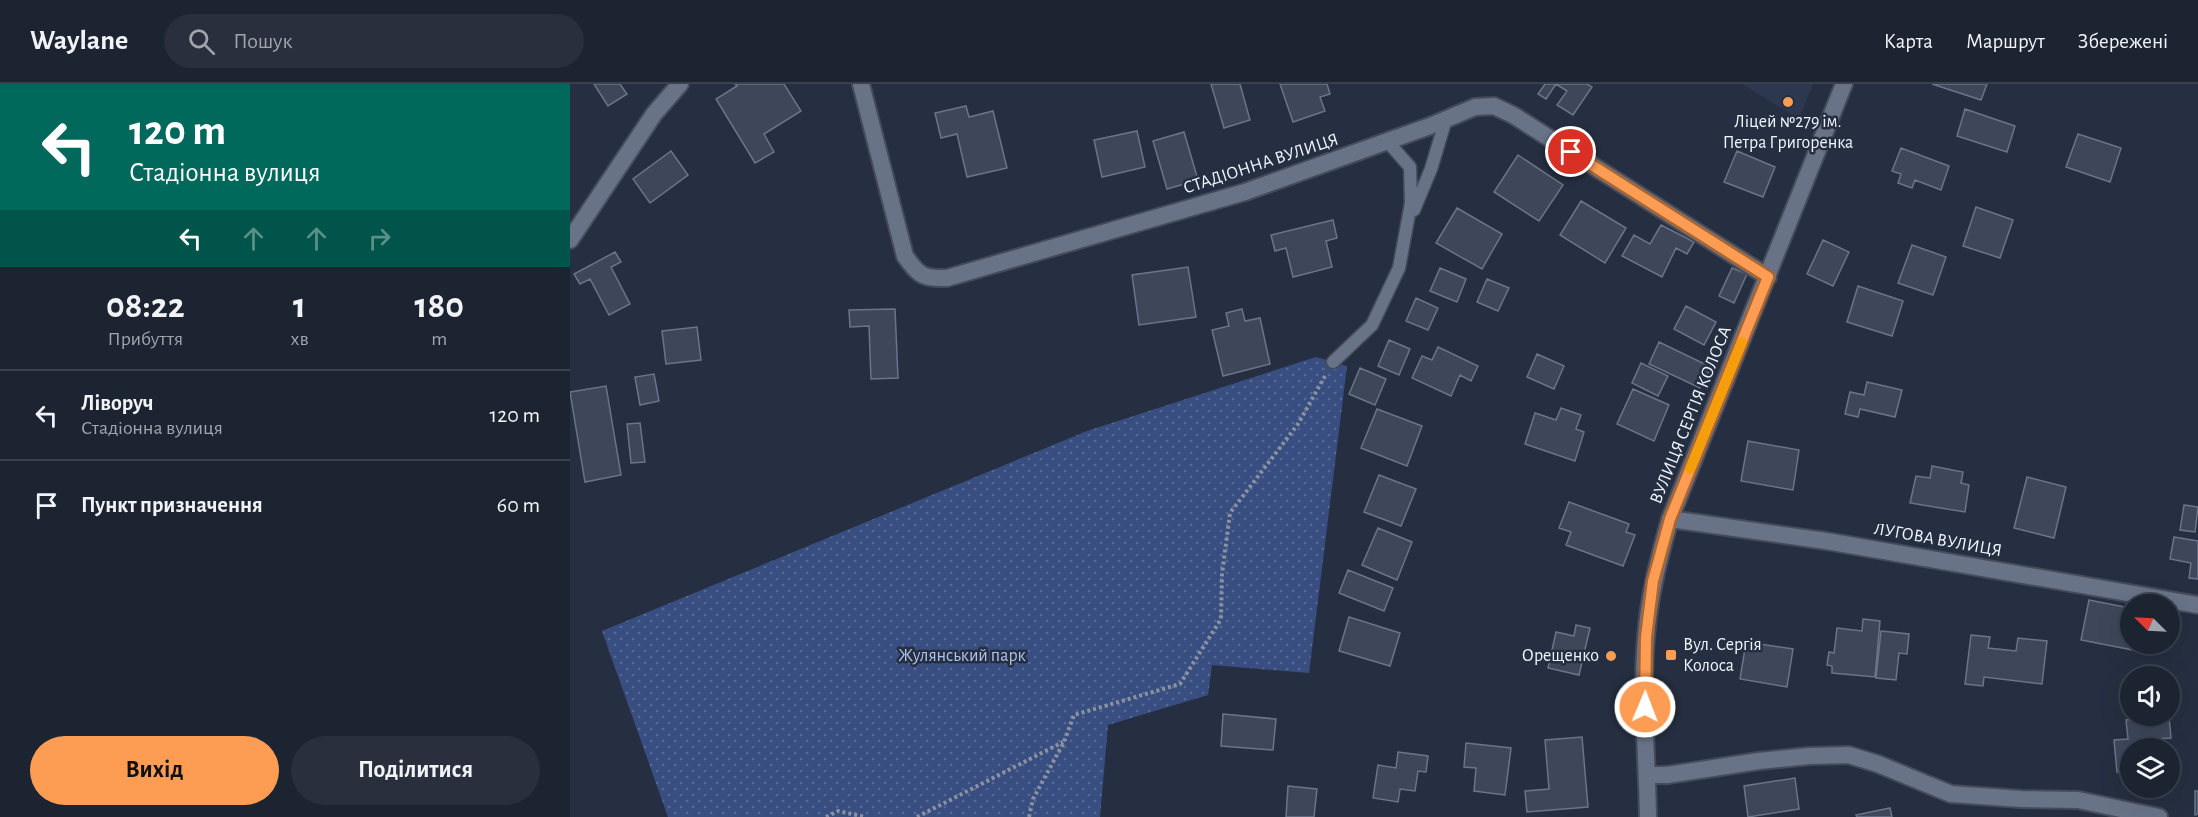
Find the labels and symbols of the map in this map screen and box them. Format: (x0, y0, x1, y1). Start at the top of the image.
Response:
marker: Ліцей №279 ім. Петра Григоренка (1781, 95, 1795, 109)
place label: Ліцей №279 ім. Петра Григоренка (1723, 113, 1853, 152)
pin (1545, 126, 1596, 177)
street label: СТАДІОННА ВУЛИЦЯ (1181, 130, 1341, 198)
street label: ВУЛИЦЯ СЕРГІЯ КОЛОСА (1647, 323, 1735, 506)
street label: ЛУГОВА ВУЛИЦЯ (1873, 520, 2003, 560)
north arrow (2120, 594, 2180, 654)
place label: Вул. Сергія Колоса (1683, 636, 1762, 675)
park label: Жулянський парк (898, 647, 1026, 665)
place label: Орещенко (1522, 647, 1599, 665)
marker: Вул. Сергія Колоса (1664, 648, 1678, 662)
marker: Орещенко (1604, 649, 1618, 663)
position arrow (1613, 675, 1677, 739)

